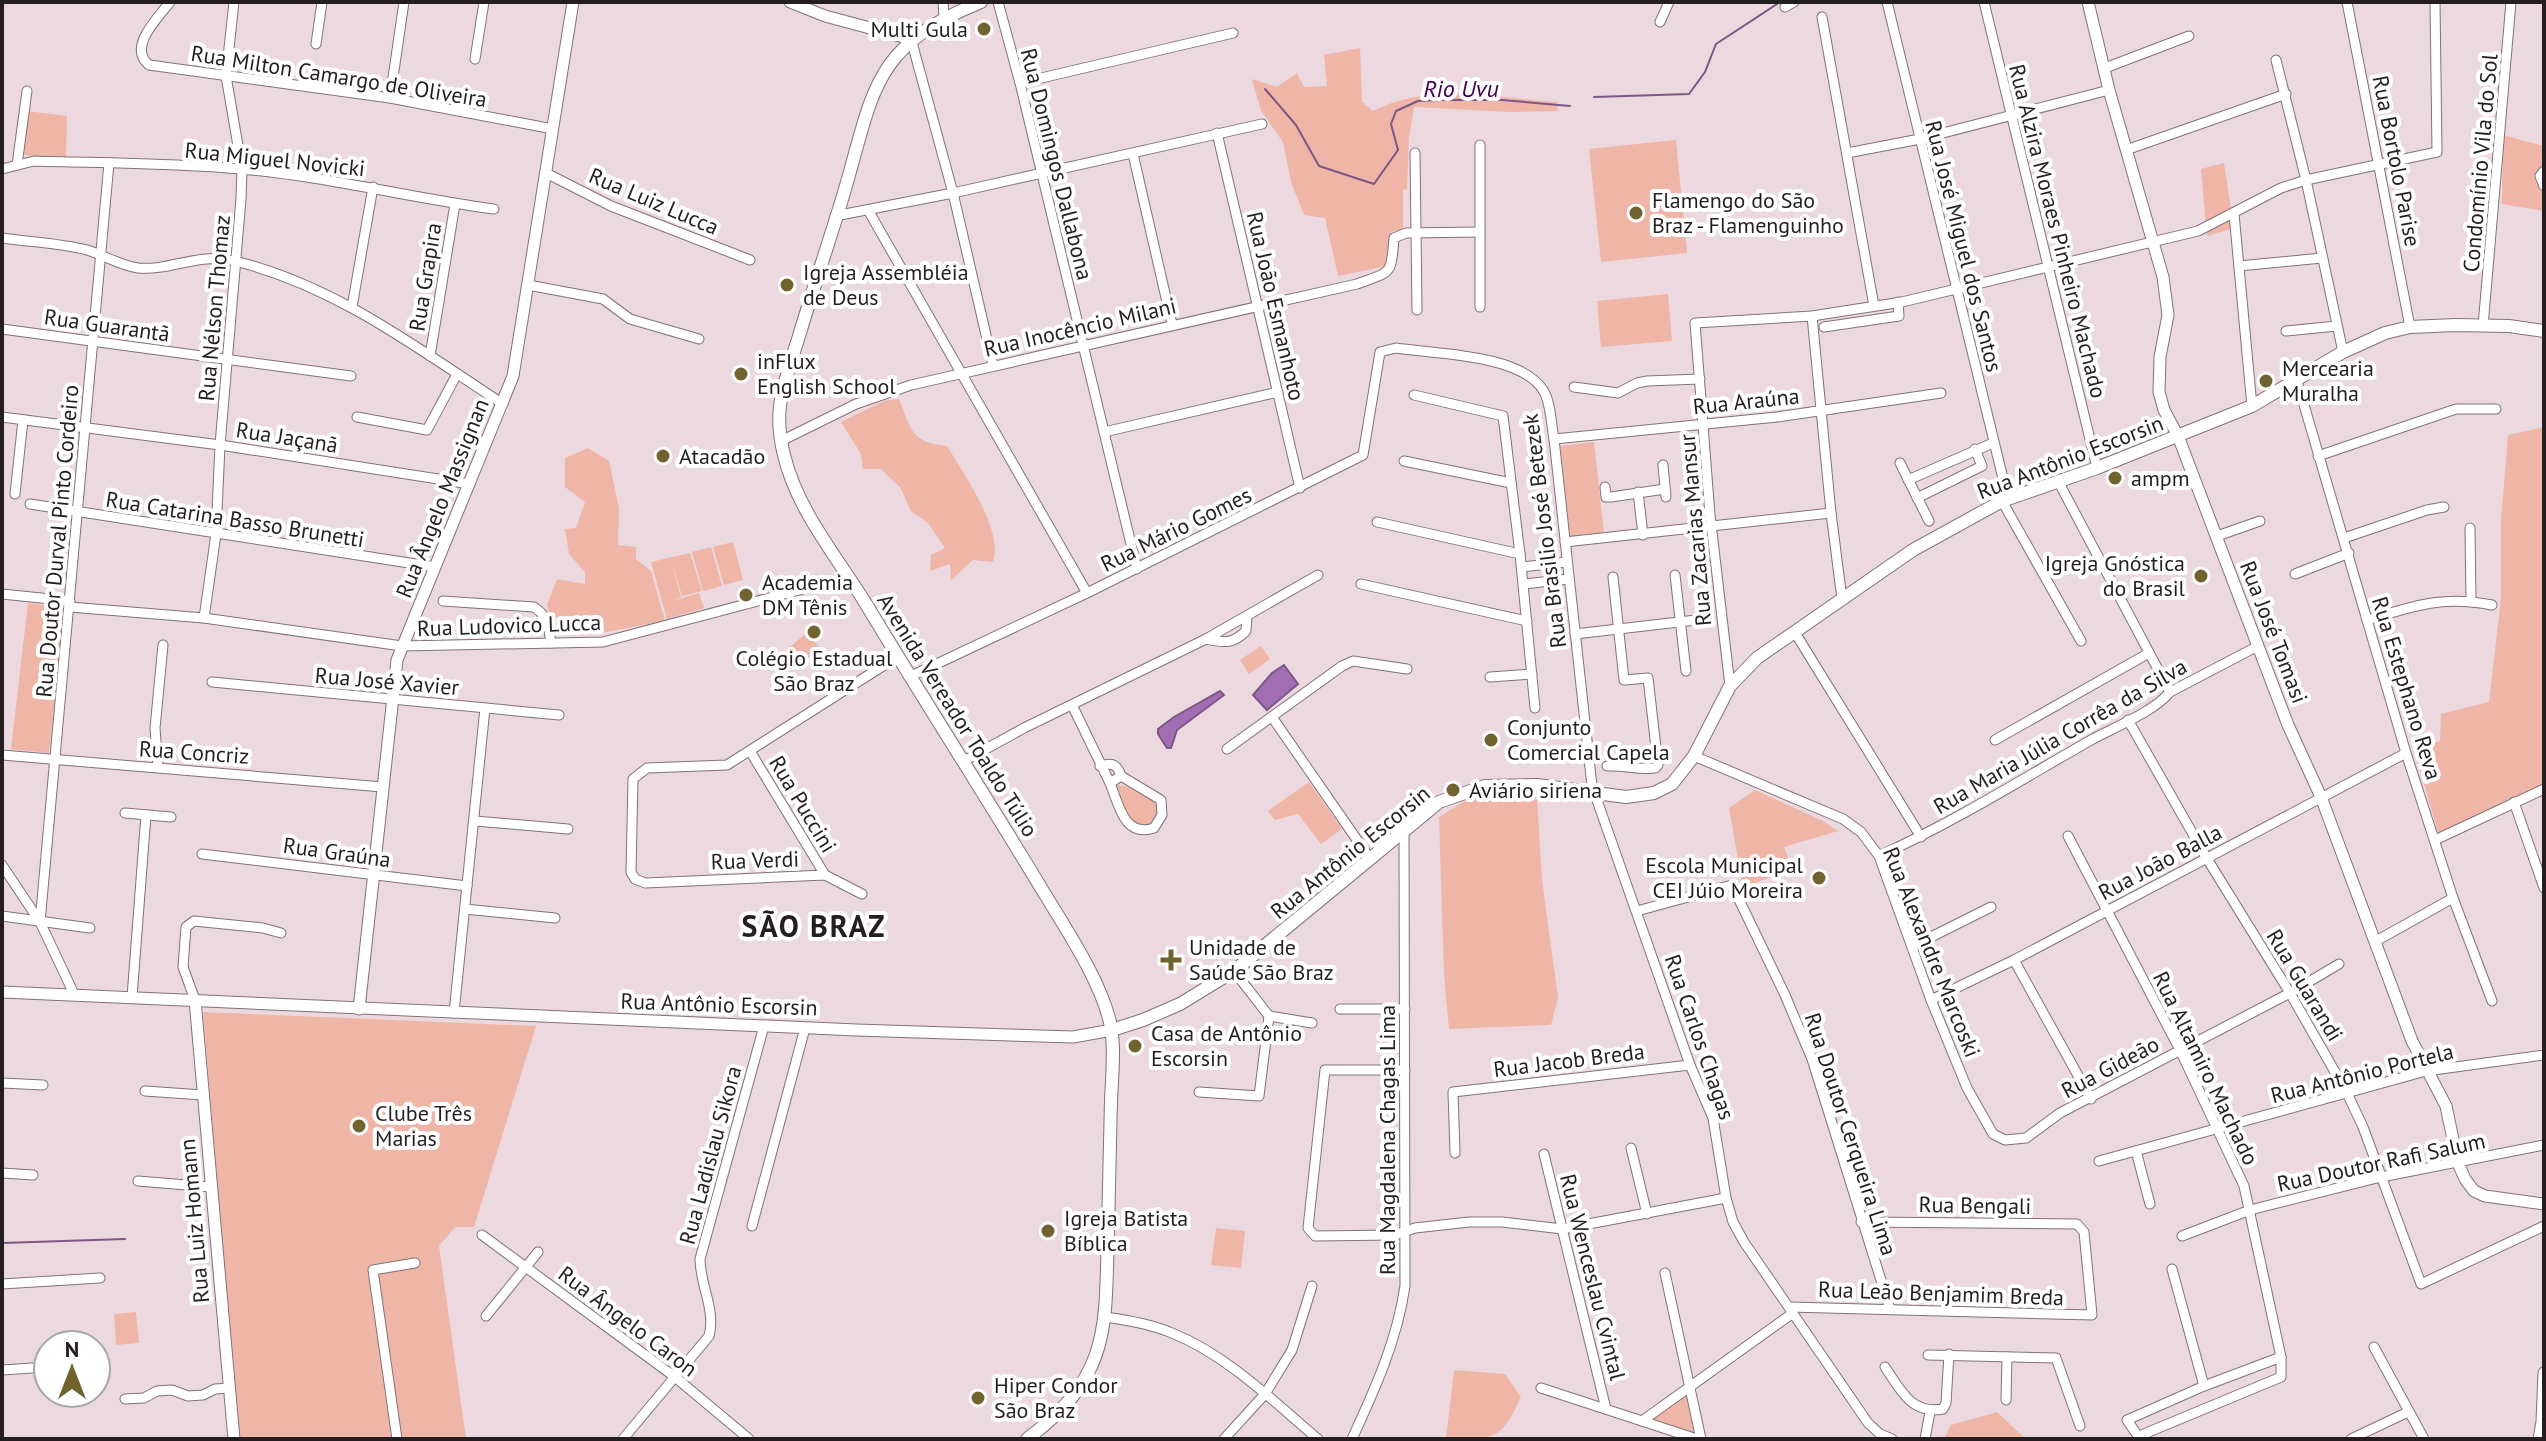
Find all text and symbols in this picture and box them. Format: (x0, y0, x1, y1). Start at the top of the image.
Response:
place label: Multi Gula (870, 15, 968, 43)
marker: Multi Gula (975, 20, 993, 38)
street label: Rua Milton Camargo de Oliveira (189, 39, 489, 113)
street label: Rua Domingos Dallabona (1015, 45, 1099, 283)
street label: Condomínio Vila do Sol (2457, 52, 2504, 273)
street label: Rua Alzira Moraes Pinheiro Machado (2003, 61, 2113, 401)
water label: Rio Uvu (1423, 73, 1499, 104)
street label: Rua Bortolo Parise (2367, 73, 2427, 249)
street label: Rua José Miguel dos Santos (1919, 117, 2009, 375)
street label: Rua Miguel Novicki (183, 136, 367, 182)
street label: Rua Luiz Lucca (585, 161, 723, 241)
place label: Flamengo do São Braz - Flamenguinho (1652, 186, 1844, 239)
marker: Flamengo do São Braz - Flamenguinho (1627, 204, 1645, 222)
street label: Rua João Esmanhoto (1241, 209, 1311, 403)
street label: Rua Nélson Thomaz (192, 214, 236, 402)
street label: Rua Grapira (403, 221, 447, 333)
place label: Igreja Assembléia de Deus (803, 258, 969, 311)
marker: Igreja Assembléia de Deus (778, 276, 796, 294)
street label: Rua Inocêncio Milani (981, 291, 1179, 363)
street label: Rua Guarantã (42, 302, 172, 348)
place label: inFlux English School (757, 347, 896, 400)
place label: Mercearia Muralha (2282, 354, 2374, 407)
marker: inFlux English School (732, 365, 750, 383)
marker: Mercearia Muralha (2257, 372, 2275, 390)
street label: Rua Araúna (1691, 381, 1801, 421)
street label: Rua Doutor Durval Pinto Cordeiro (29, 383, 85, 699)
street label: Rua Ângelo Massignan (389, 394, 495, 602)
street label: Rua Antônio Escorsin (1973, 409, 2167, 505)
street label: Rua Brasilio José Betezek (1516, 412, 1572, 650)
street label: Rua Jaçanã (234, 415, 340, 459)
street label: Rua Zacarias Mansur (1673, 432, 1717, 627)
place label: Atacadão (679, 442, 765, 470)
marker: Atacadão (654, 447, 672, 465)
place label: ampm (2131, 464, 2190, 492)
marker: ampm (2106, 469, 2124, 487)
street label: Rua Mário Gomes (1096, 480, 1256, 578)
street label: Rua Catarina Basso Brunetti (104, 485, 366, 553)
place label: Igreja Gnóstica do Brasil (2045, 549, 2186, 602)
street label: Rua José Tomasi (2234, 557, 2314, 707)
marker: Igreja Gnóstica do Brasil (2192, 567, 2210, 585)
place label: Academia DM Tênis (762, 568, 853, 621)
marker: Academia DM Tênis (737, 586, 755, 604)
street label: Avenida Vereador Toaldo Túlio (872, 588, 1044, 842)
street label: Rua Estephano Reva (2366, 593, 2448, 783)
street label: Rua Ludovico Lucca (416, 608, 602, 642)
marker: Colégio Estadual São Braz (805, 623, 823, 641)
place label: Colégio Estadual São Braz (736, 644, 893, 697)
street label: Rua Maria Júlia Corrêa da Silva (1928, 652, 2192, 820)
street label: Rua José Xavier (314, 661, 461, 701)
place label: Conjunto Comercial Capela (1507, 713, 1670, 766)
marker: Conjunto Comercial Capela (1482, 731, 1500, 749)
street label: Rua Concriz (138, 734, 250, 770)
street label: Rua Puccini (763, 750, 843, 858)
place label: Aviário siriena (1469, 776, 1602, 804)
street label: Rua Antônio Escorsin (1265, 779, 1435, 925)
marker: Aviário siriena (1444, 781, 1462, 799)
street label: Rua João Balla (2093, 818, 2227, 906)
street label: Rua Graúna (281, 831, 393, 873)
street label: Rua Alexandre Marcoski (1877, 843, 1987, 1061)
street label: Rua Verdi (710, 844, 800, 876)
place label: Escola Municipal CEI Júio Moreira (1645, 851, 1804, 904)
marker: Escola Municipal CEI Júio Moreira (1810, 869, 1828, 887)
district label: SÃO BRAZ (742, 906, 886, 945)
street label: Rua Guarandi (2261, 924, 2349, 1046)
place label: Unidade de Saúde São Braz (1189, 933, 1334, 986)
marker: Unidade de Saúde São Braz (1160, 949, 1182, 971)
street label: Rua Carlos Chagas (1659, 951, 1741, 1123)
street label: Rua Altamiro Machado (2147, 966, 2265, 1170)
street label: Rua Antônio Escorsin (620, 987, 818, 1021)
street label: Rua Magdalena Chagas Lima (1373, 1005, 1401, 1275)
street label: Rua Doutor Cerqueira Lima (1799, 1009, 1903, 1259)
place label: Casa de Antônio Escorsin (1151, 1019, 1302, 1072)
street label: Rua Gideão (2056, 1030, 2164, 1104)
marker: Casa de Antônio Escorsin (1126, 1037, 1144, 1055)
street label: Rua Jacob Breda (1492, 1037, 1646, 1083)
street label: Rua Antônio Portela (2268, 1037, 2456, 1109)
street label: Rua Ladislau Sikora (673, 1063, 747, 1247)
place label: Clube Três Marias (375, 1099, 472, 1152)
marker: Clube Três Marias (350, 1117, 368, 1135)
street label: Rua Doutor Rafi Salum (2274, 1126, 2488, 1198)
street label: Rua Luiz Homann (173, 1138, 215, 1304)
street label: Rua Wenceslau Cvintal (1554, 1171, 1632, 1384)
street label: Rua Bengali (1918, 1190, 2032, 1220)
place label: Igreja Batista Bíblica (1064, 1204, 1188, 1257)
marker: Igreja Batista Bíblica (1039, 1222, 1057, 1240)
street label: Rua Ângelo Caron (553, 1260, 703, 1382)
street label: Rua Leão Benjamim Breda (1818, 1275, 2064, 1311)
north arrow (32, 1329, 112, 1409)
text: N (65, 1335, 79, 1363)
place label: Hiper Condor São Braz (994, 1371, 1118, 1424)
marker: Hiper Condor São Braz (969, 1389, 987, 1407)

